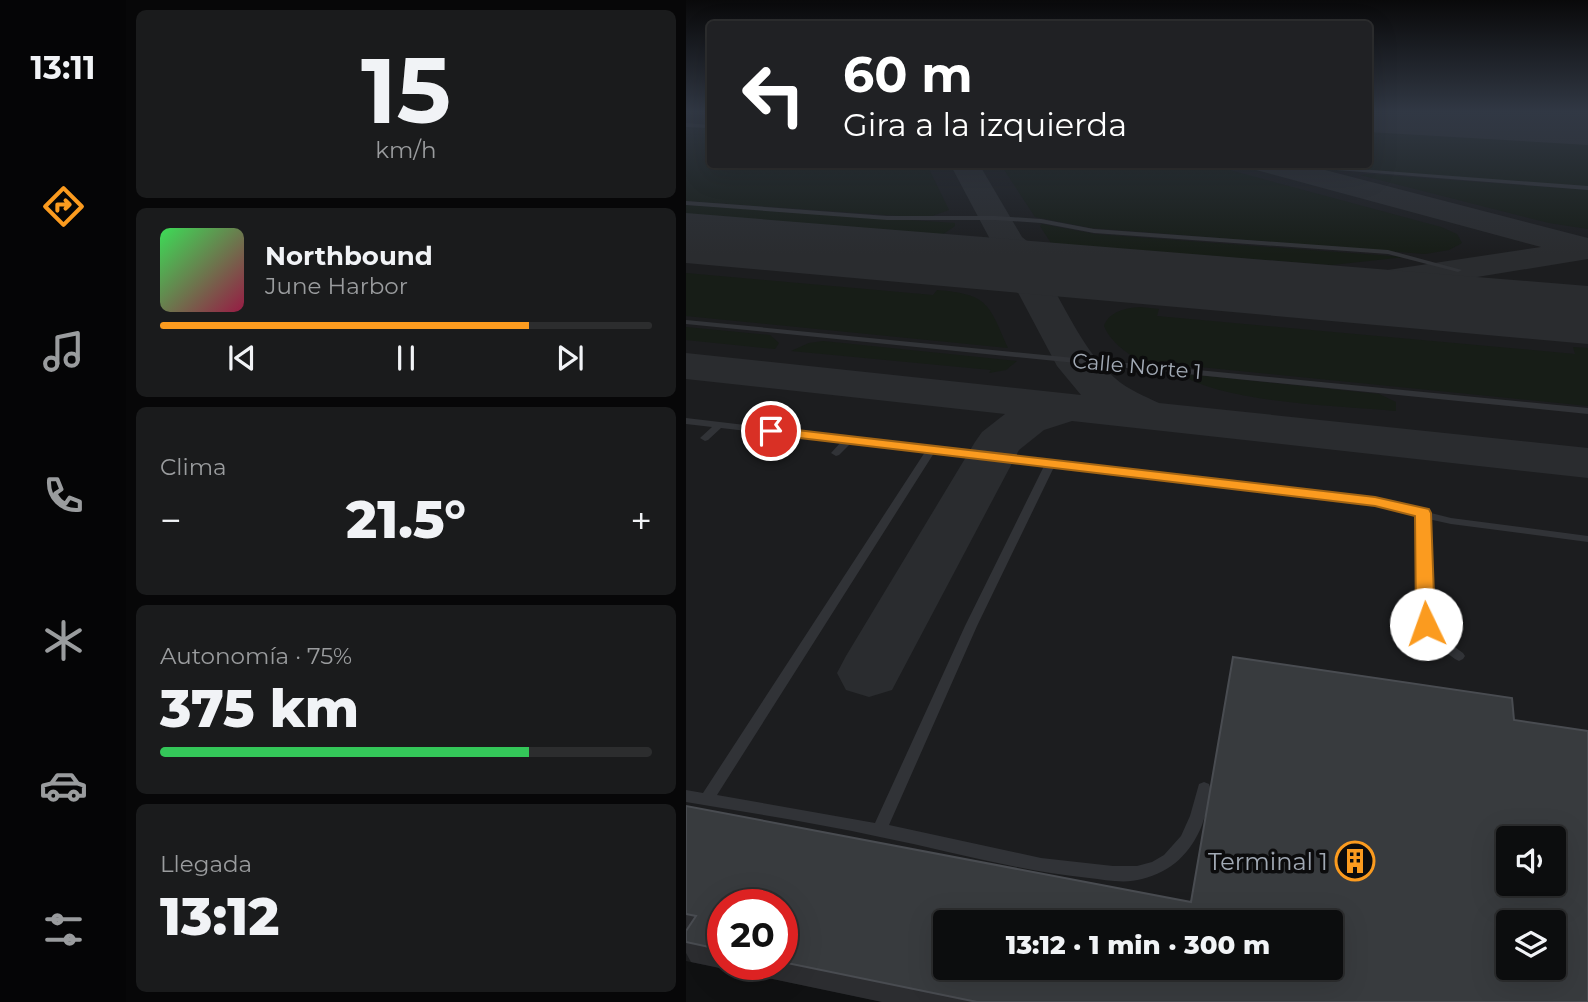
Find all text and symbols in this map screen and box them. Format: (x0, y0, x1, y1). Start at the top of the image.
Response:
text: 15 (361, 35, 451, 146)
text: 60 m (843, 45, 973, 104)
text: 13:11 (31, 48, 95, 87)
icon: left (728, 49, 819, 140)
text: Gira a la izquierda (843, 105, 1127, 144)
text: km/h (375, 136, 437, 164)
icon: directions (39, 182, 88, 231)
text: Northbound (265, 240, 433, 272)
text: June Harbor (265, 272, 408, 300)
icon: music (39, 327, 88, 376)
icon: previous (223, 339, 261, 377)
icon: pause (387, 339, 425, 377)
icon: next (551, 339, 589, 377)
street label: Calle Norte 1 (1071, 348, 1203, 384)
pin (741, 401, 801, 461)
icon: arrive (752, 412, 790, 450)
text: Clima (160, 453, 227, 481)
icon: phone (39, 471, 88, 520)
text: 21.5° (346, 488, 466, 551)
text: − (160, 497, 182, 544)
text: + (630, 497, 652, 544)
position arrow (1389, 587, 1463, 661)
icon: climate (39, 616, 88, 665)
text: Autonomía · 75% (160, 642, 352, 670)
text: 375 km (160, 677, 359, 740)
icon: car (39, 761, 88, 810)
map controls (1496, 826, 1566, 980)
button: sound (1496, 826, 1566, 896)
building icon: Terminal 1 (1334, 840, 1376, 882)
place label: Terminal 1 (1208, 847, 1328, 876)
text: Llegada (160, 850, 252, 878)
text: 13:12 (160, 885, 279, 948)
speed limit sign: 20 (707, 889, 798, 980)
icon: filters (39, 905, 88, 954)
button: layers (1496, 910, 1566, 980)
text: 13:12 · 1 min · 300 m (1006, 929, 1270, 961)

